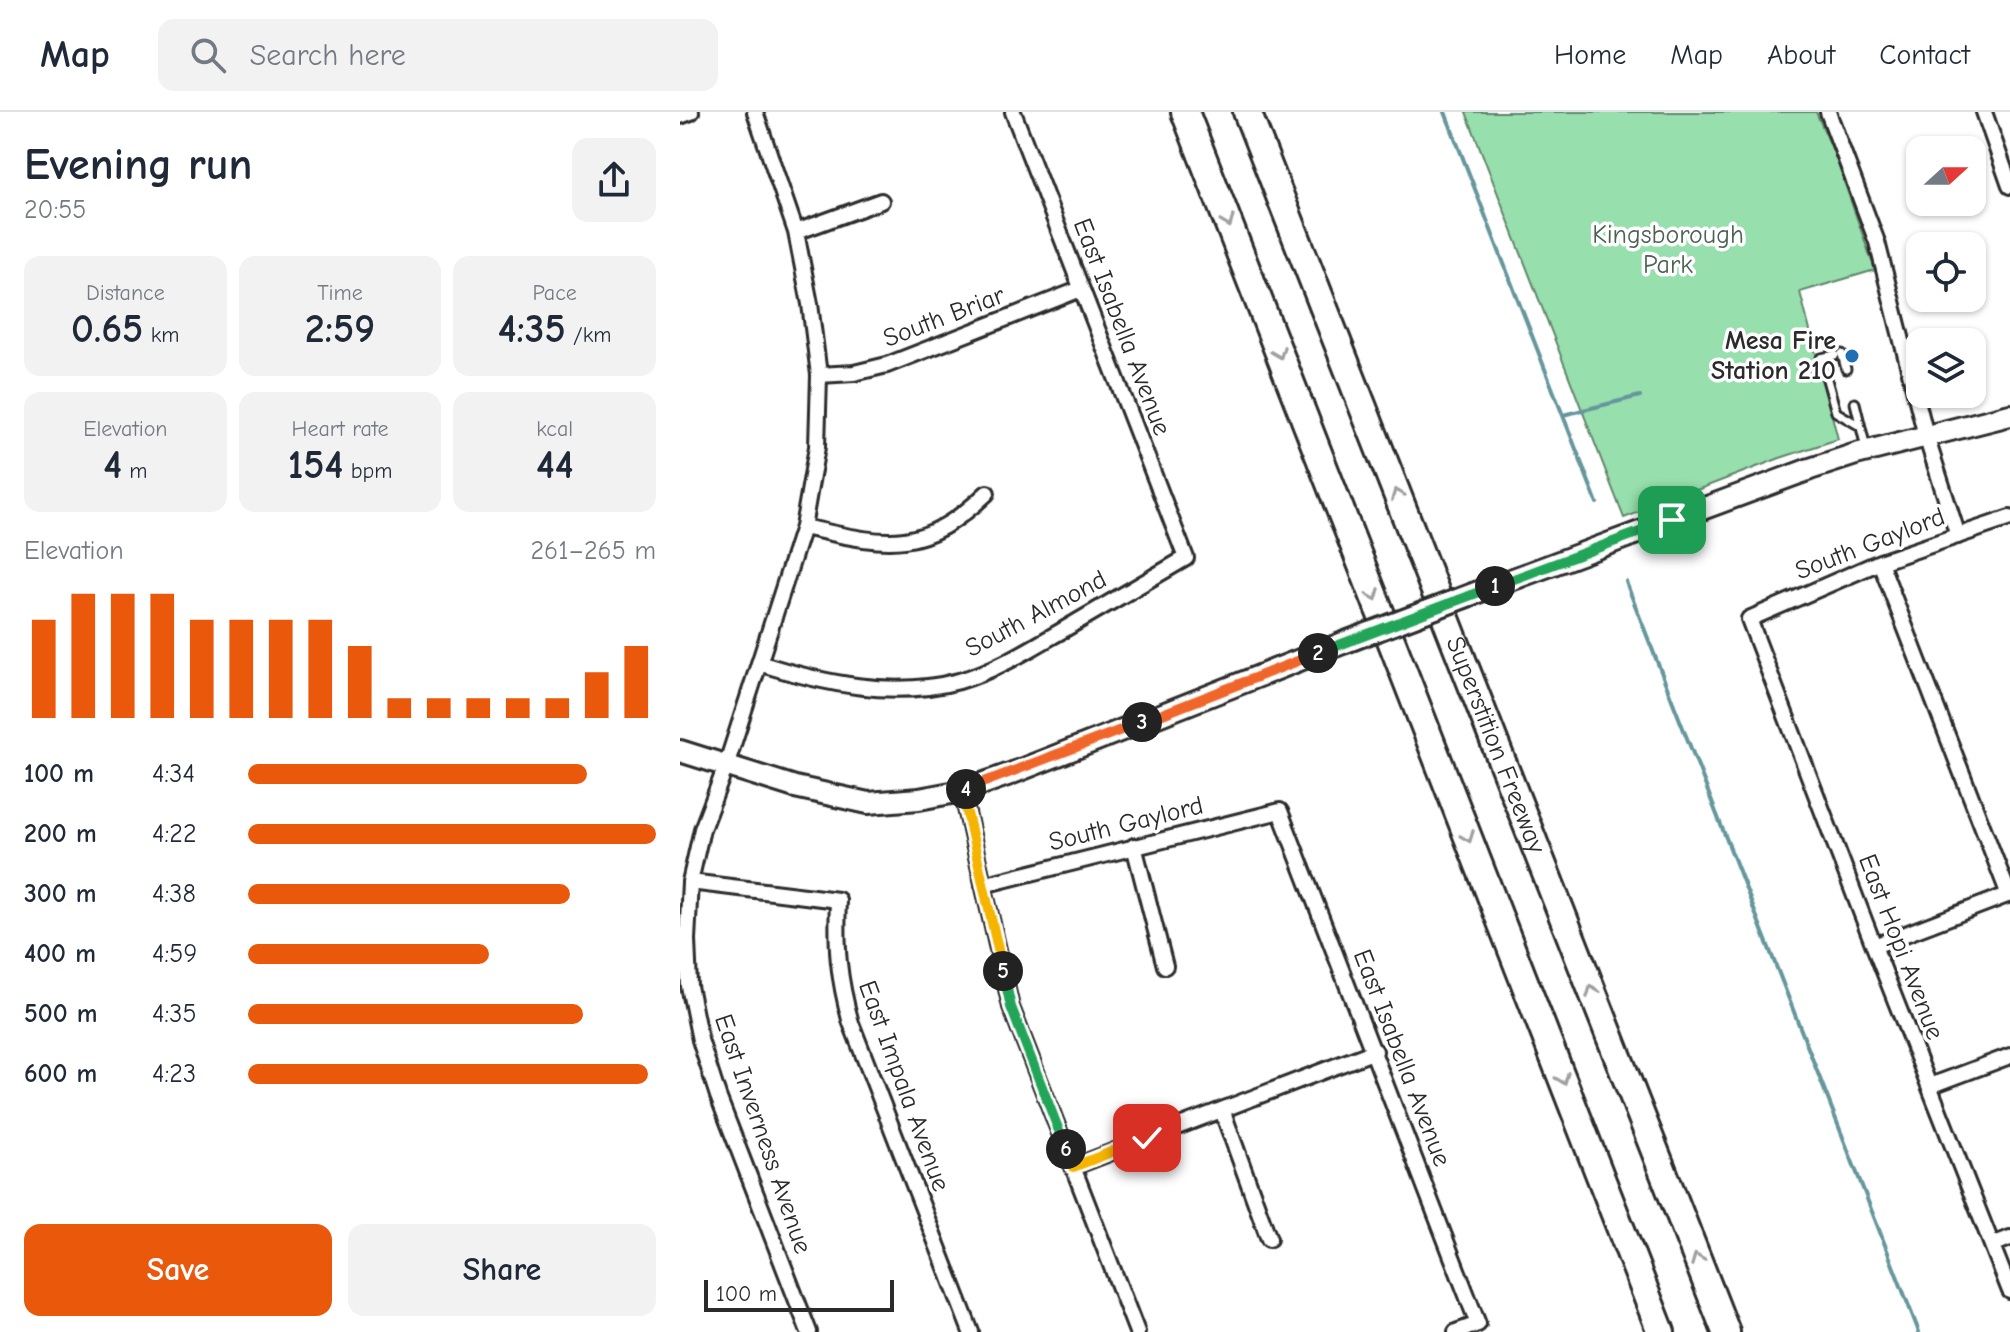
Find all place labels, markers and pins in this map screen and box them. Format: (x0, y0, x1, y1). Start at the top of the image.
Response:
place label: Mesa Fire Station 210 (1711, 326, 1836, 386)
marker: Mesa Fire Station 210 (1843, 347, 1861, 365)
pin (1638, 486, 1706, 554)
pin: 1 (1475, 566, 1515, 606)
pin: 2 (1298, 633, 1338, 673)
pin: 3 (1122, 702, 1162, 742)
pin: 4 (946, 769, 986, 809)
pin: 5 (983, 951, 1023, 991)
pin (1113, 1104, 1181, 1172)
pin: 6 (1046, 1129, 1086, 1169)

